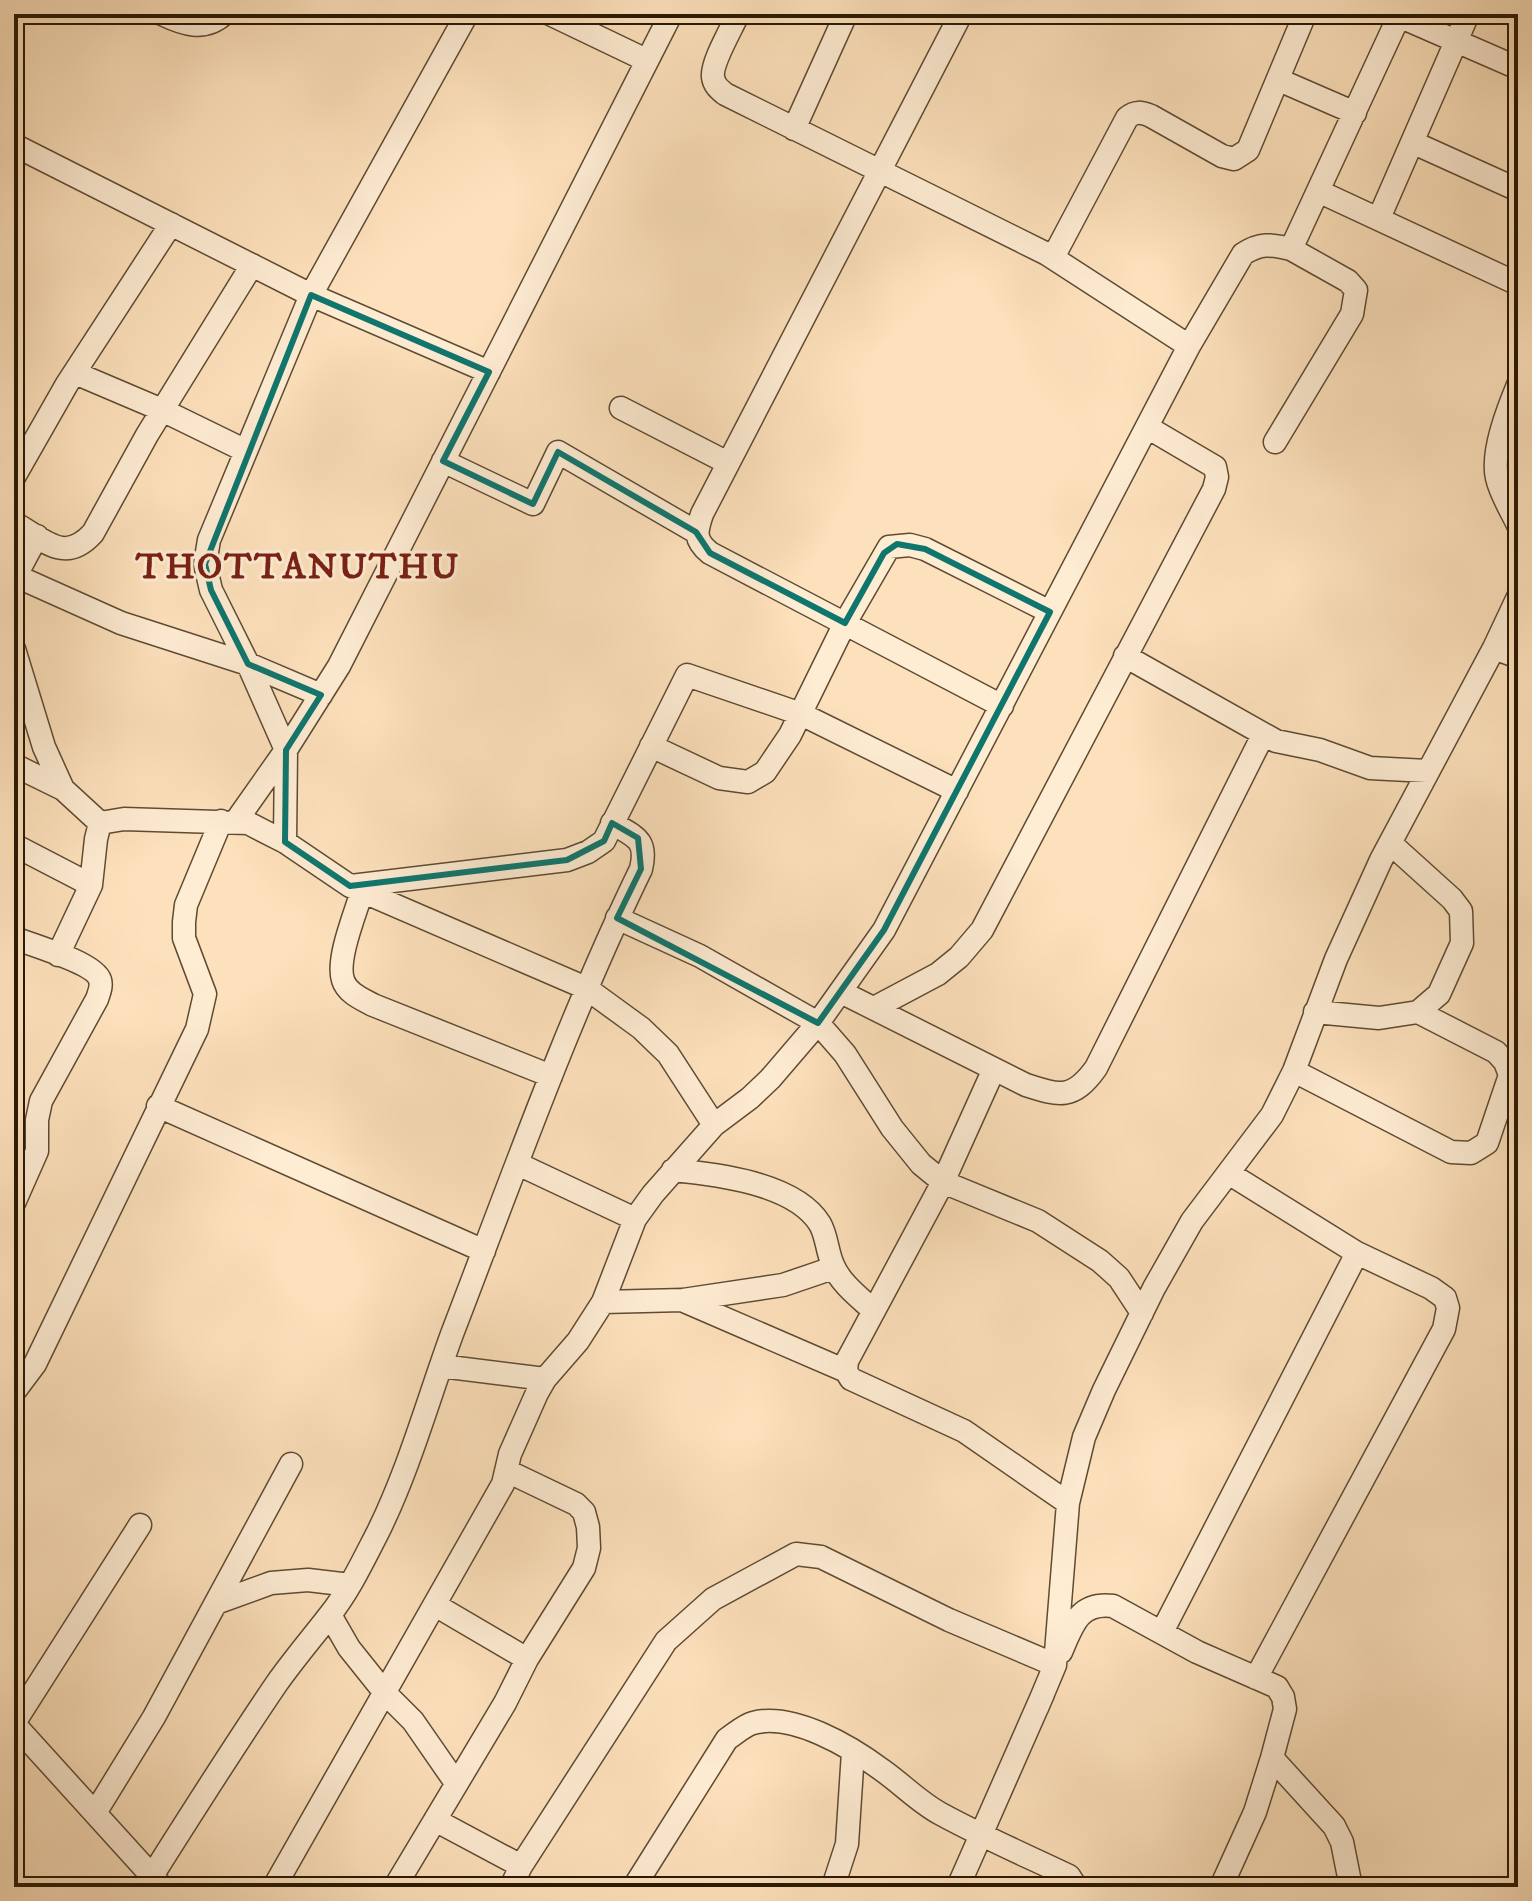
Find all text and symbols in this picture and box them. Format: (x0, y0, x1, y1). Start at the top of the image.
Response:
district label: THOTTANUTHU (135, 545, 460, 590)

